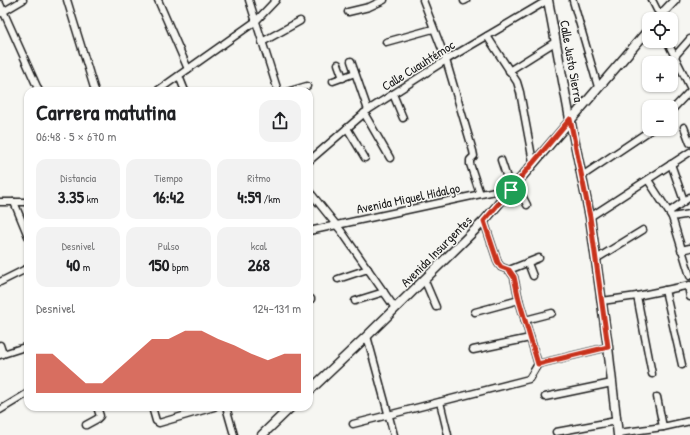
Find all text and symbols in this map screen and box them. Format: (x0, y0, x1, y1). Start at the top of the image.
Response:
map controls (642, 12, 678, 136)
button: locate (642, 12, 678, 48)
street label: Calle Justo Sierra (556, 19, 588, 103)
street label: Calle Cuauhtémoc (378, 35, 458, 95)
button: + (642, 56, 678, 92)
text: Carrera matutina (36, 97, 176, 127)
button: share (259, 100, 301, 142)
button: − (642, 100, 678, 136)
text: 06:48 · 5 × 670 m (36, 127, 116, 145)
text: Distancia (60, 171, 96, 185)
text: Tiempo (154, 171, 183, 185)
text: Ritmo (247, 171, 270, 185)
pin (494, 173, 528, 207)
street label: Avenida Miguel Hidalgo (355, 178, 461, 218)
icon: arrive (500, 179, 522, 201)
text: 3.35 (58, 185, 84, 208)
text: 16:42 (153, 185, 184, 208)
text: 4:59 (237, 185, 261, 208)
text: km (84, 192, 98, 206)
text: /km (261, 192, 280, 206)
street label: Avenida Insurgentes (396, 211, 476, 291)
text: Desnivel (62, 239, 95, 253)
text: Pulso (158, 239, 179, 253)
text: kcal (251, 239, 267, 253)
text: 40 (66, 253, 80, 276)
text: 150 (148, 253, 169, 276)
text: 268 (248, 253, 270, 276)
text: m (80, 260, 90, 274)
text: bpm (169, 260, 189, 274)
text: Desnivel (36, 299, 75, 317)
text: 124–131 m (253, 299, 301, 317)

